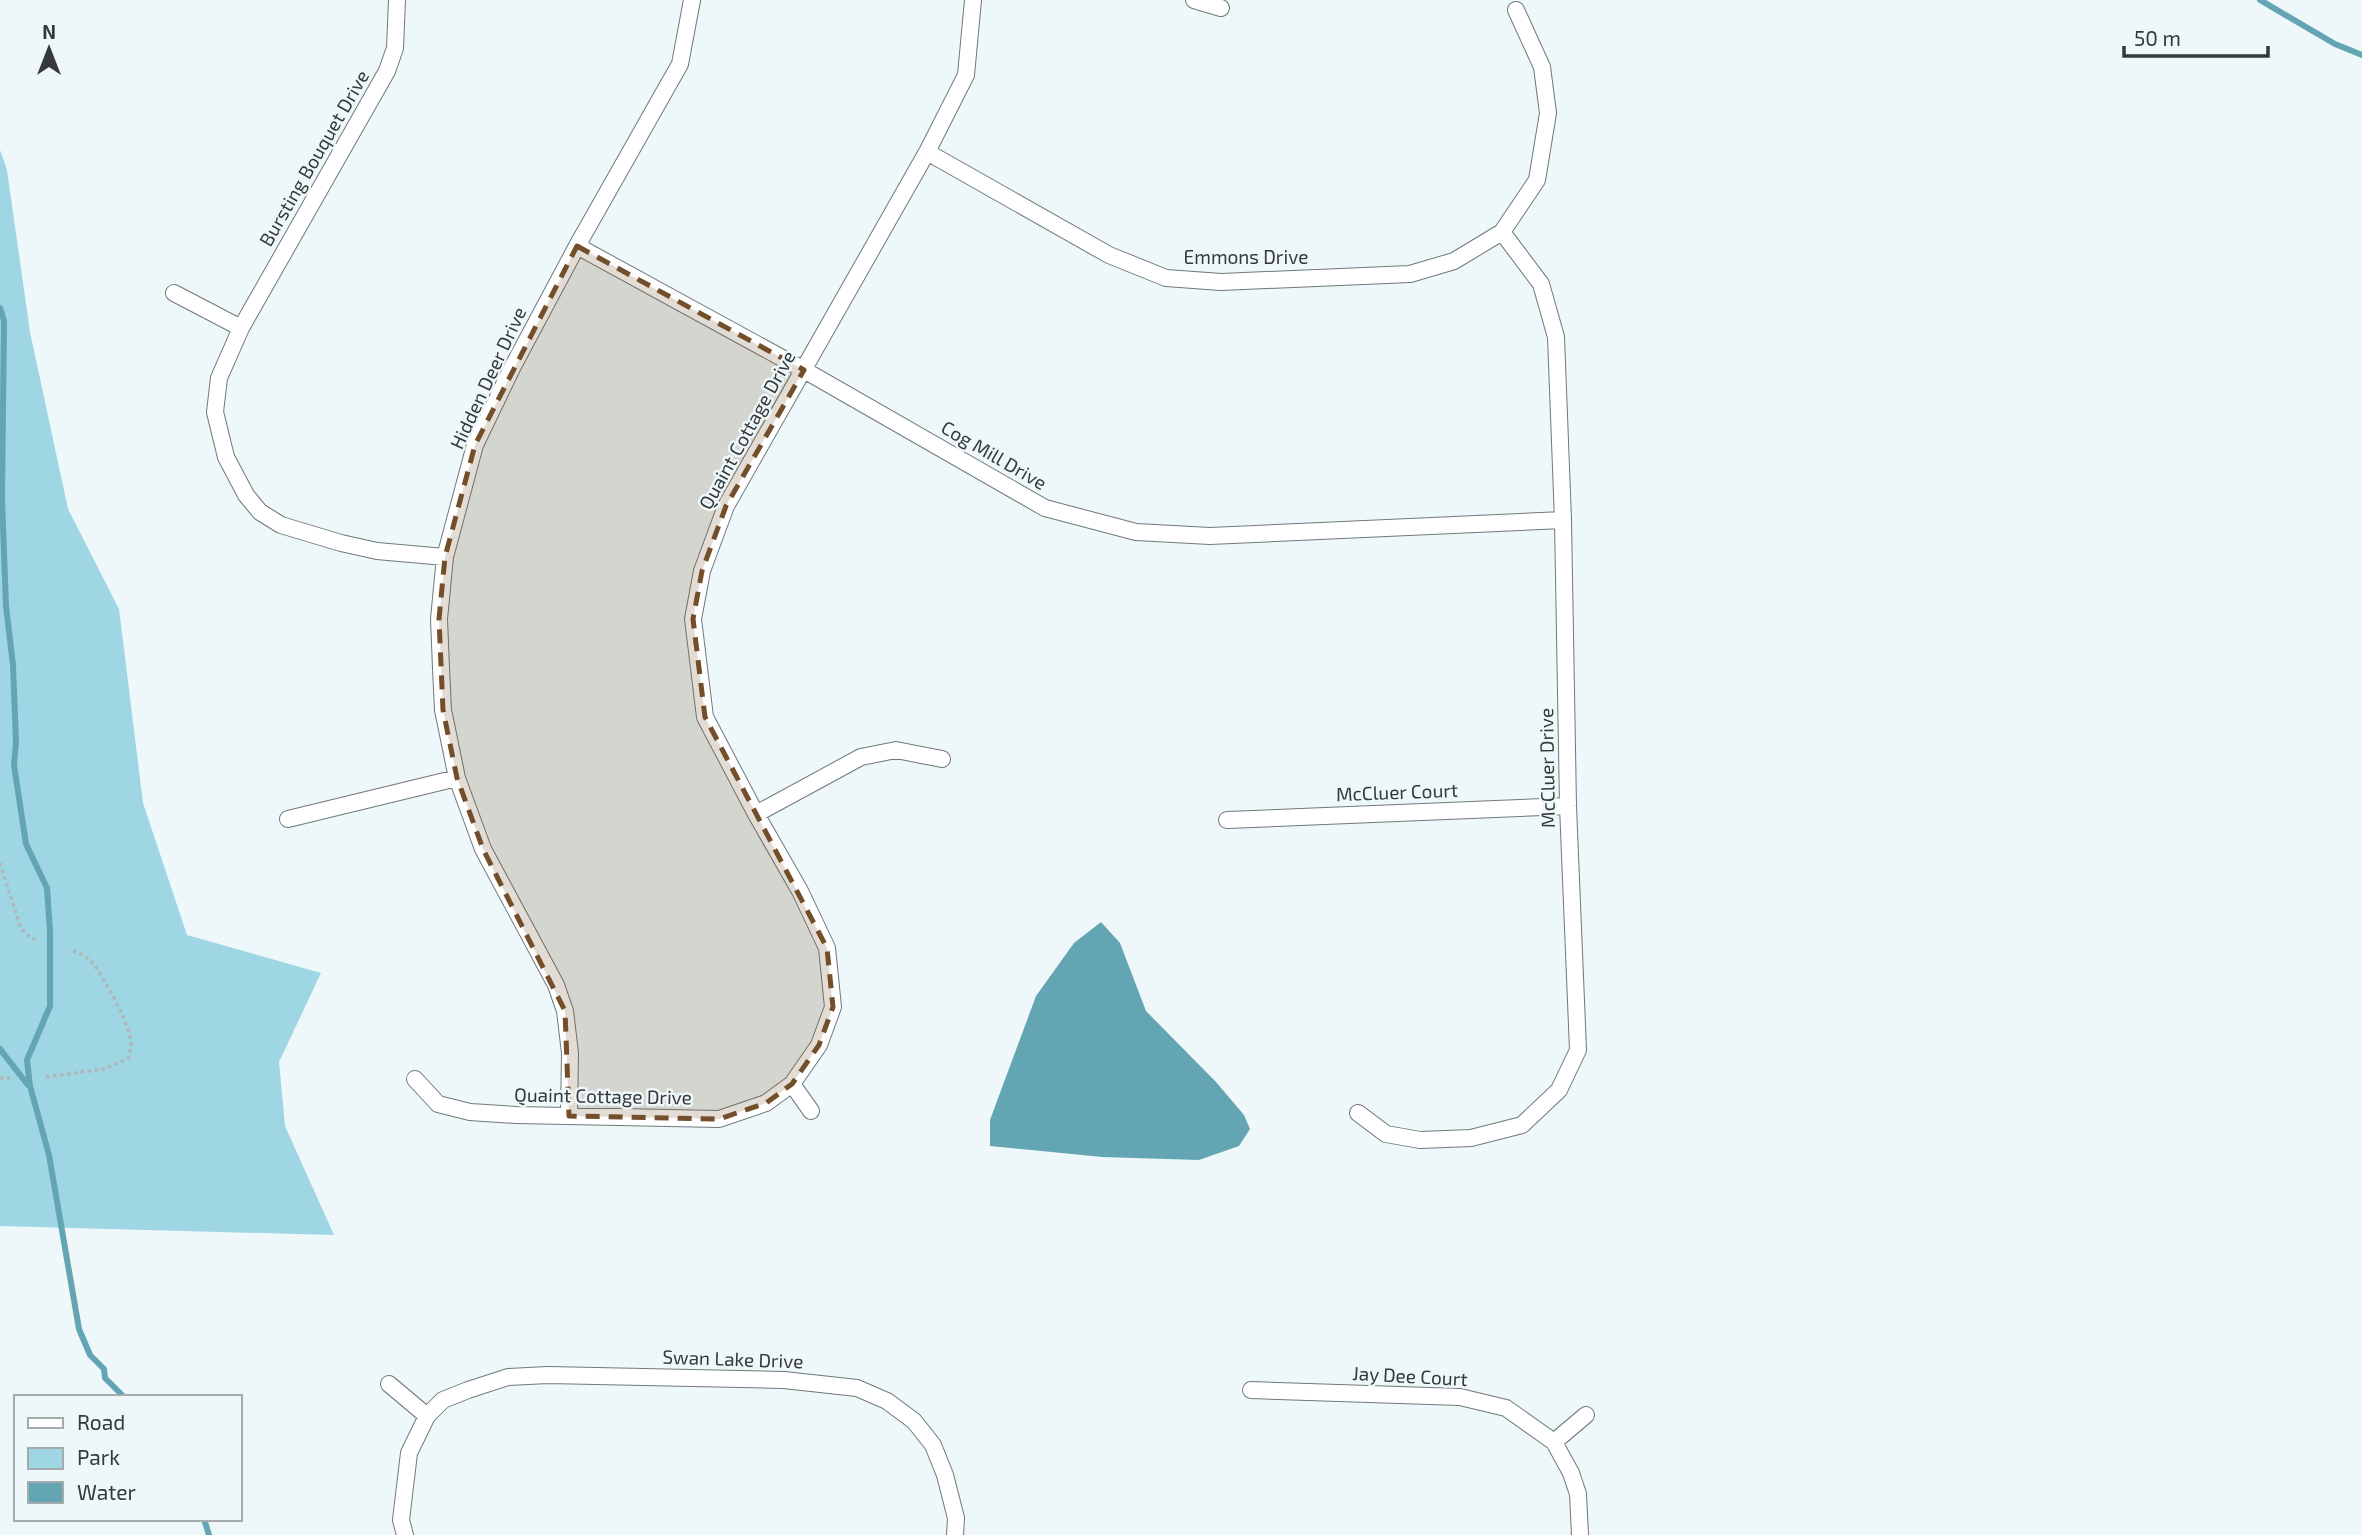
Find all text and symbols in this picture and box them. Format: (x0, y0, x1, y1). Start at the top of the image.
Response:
north arrow (14, 14, 84, 84)
scale bar (2124, 14, 2268, 58)
text: N (42, 20, 56, 43)
text: 50 m (2134, 25, 2181, 50)
street label: Bursting Bouquet Drive (254, 66, 373, 250)
street label: Emmons Drive (1184, 245, 1308, 268)
street label: Hidden Deer Drive (445, 303, 531, 453)
street label: Quaint Cottage Drive (693, 346, 800, 513)
street label: Cog Mill Drive (937, 415, 1051, 494)
street label: McCluer Drive (1534, 708, 1559, 828)
street label: McCluer Court (1336, 778, 1458, 805)
street label: Quaint Cottage Drive (514, 1082, 692, 1109)
street label: Swan Lake Drive (662, 1345, 804, 1372)
street label: Jay Dee Court (1352, 1361, 1468, 1390)
legend (14, 1395, 242, 1521)
text: Road (77, 1409, 125, 1434)
text: Park (77, 1444, 120, 1469)
text: Water (77, 1479, 136, 1504)

